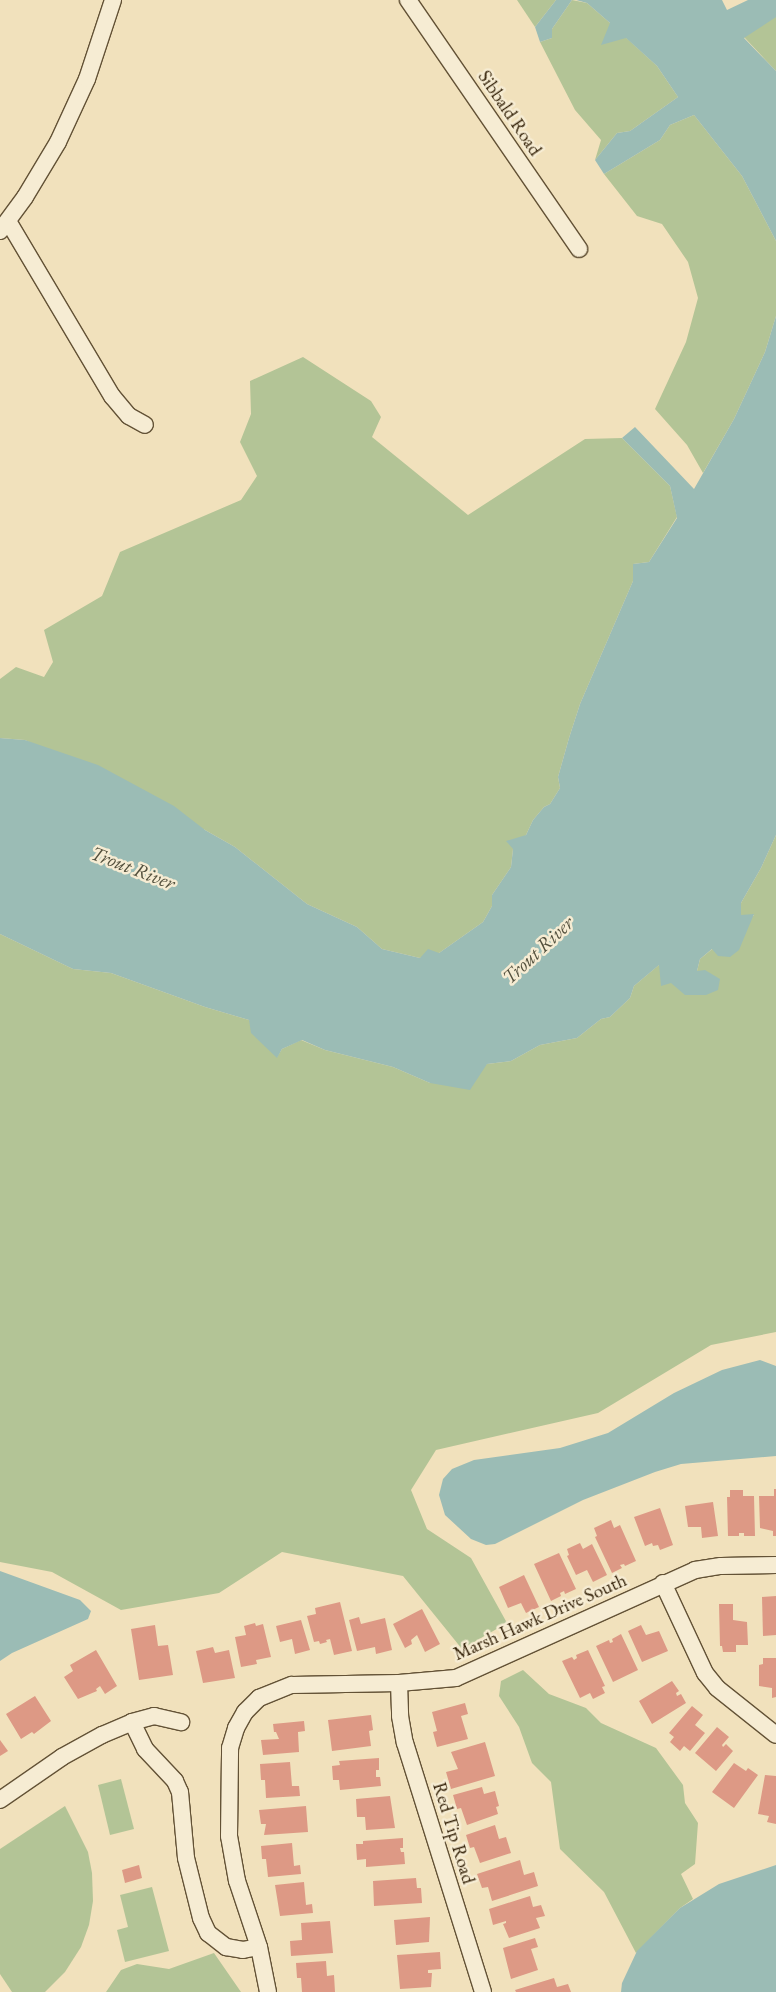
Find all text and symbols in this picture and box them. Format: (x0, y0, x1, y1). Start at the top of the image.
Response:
street label: Sibbald Road (473, 66, 547, 160)
water label: Trout River (87, 841, 179, 895)
water label: Trout River (498, 911, 578, 989)
street label: Marsh Hawk Drive South (450, 1569, 630, 1665)
street label: Red Tip Road (428, 1779, 480, 1887)

